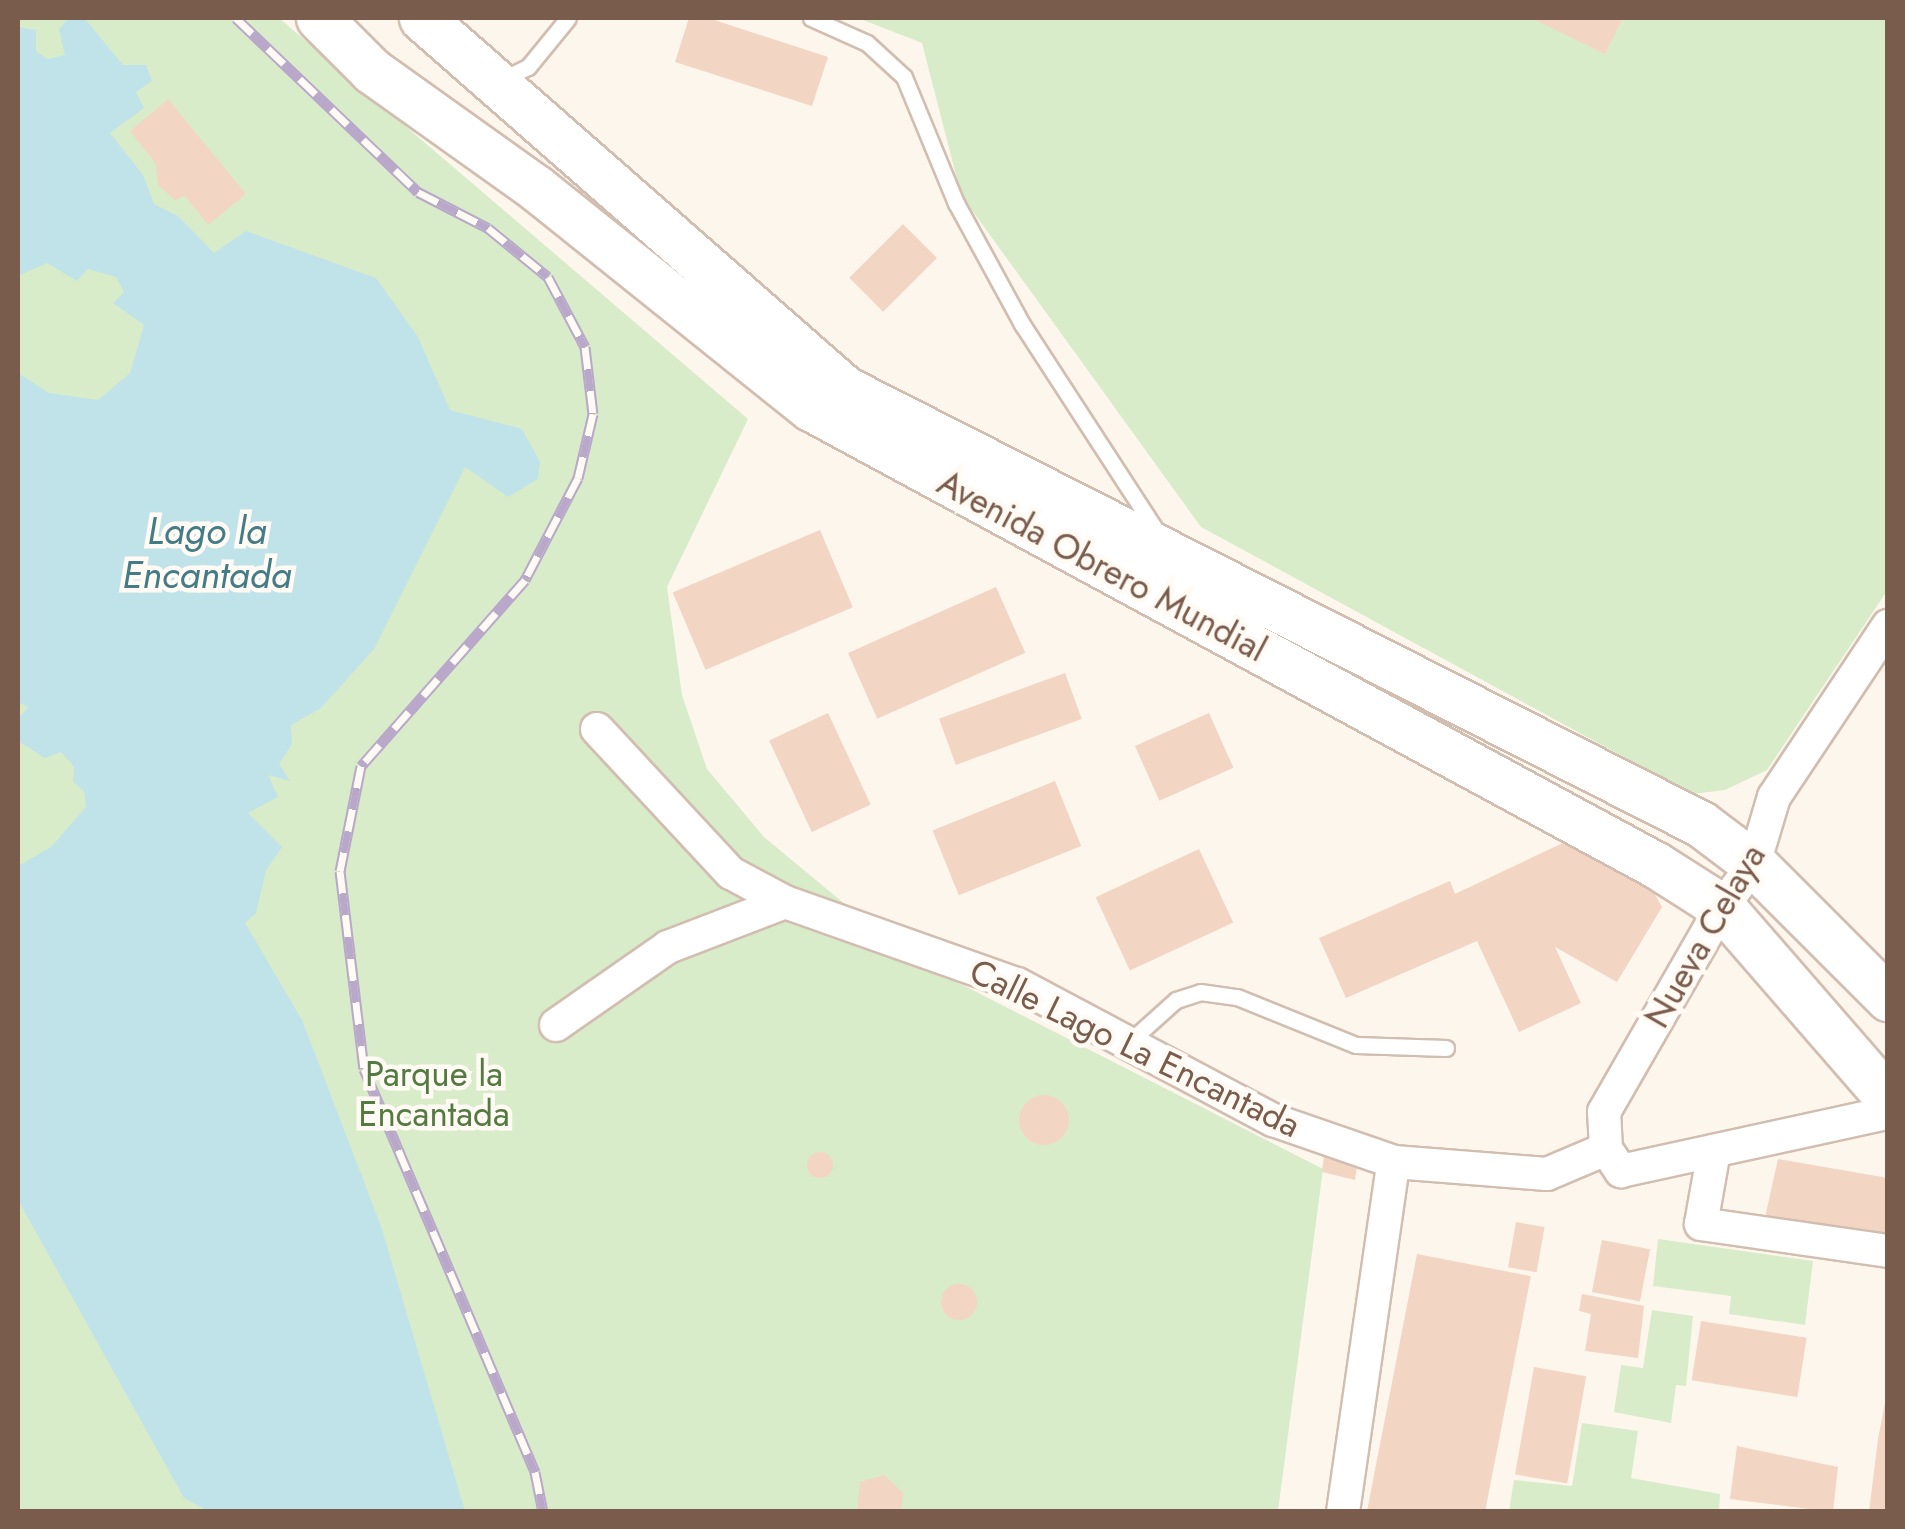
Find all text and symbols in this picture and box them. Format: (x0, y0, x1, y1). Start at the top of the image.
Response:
street label: Avenida Obrero Mundial (930, 461, 1274, 671)
water label: Lago la Encantada (122, 508, 292, 598)
street label: Nueva Celaya (1636, 837, 1774, 1035)
street label: Calle Lago La Encantada (963, 950, 1307, 1146)
park label: Parque la Encantada (358, 1053, 510, 1135)

